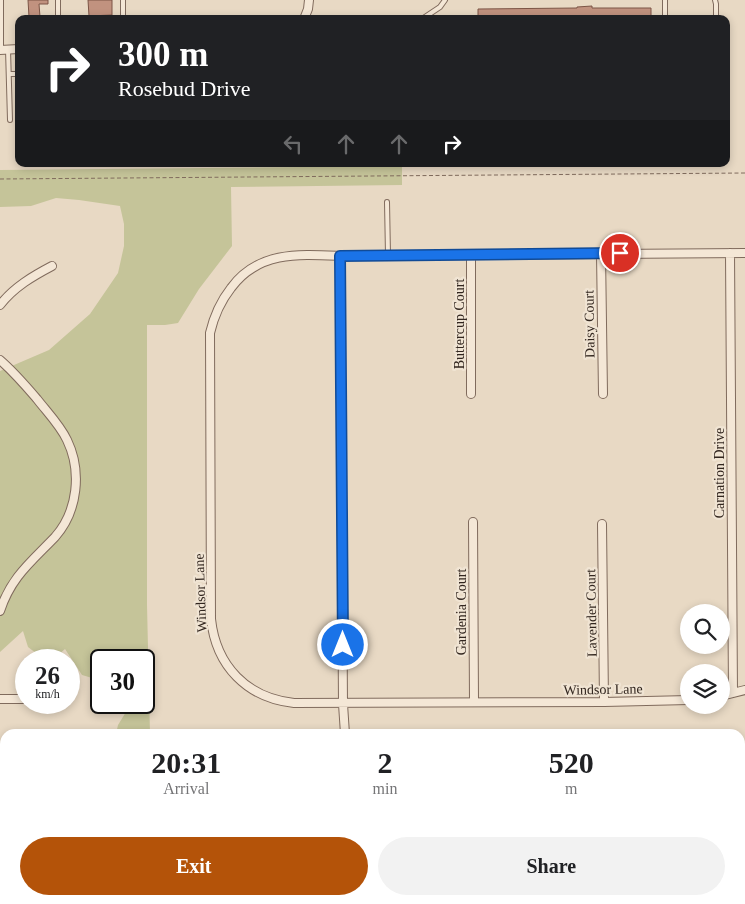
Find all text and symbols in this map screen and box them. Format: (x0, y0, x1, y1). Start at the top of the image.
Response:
icon: right (35, 35, 100, 100)
text: 300 m (118, 35, 208, 74)
text: Rosebud Drive (118, 76, 251, 101)
icon: left (279, 130, 307, 158)
icon: ahead (332, 130, 360, 158)
icon: ahead (385, 130, 413, 158)
icon: right (438, 130, 466, 158)
pin (599, 232, 641, 274)
icon: arrive (606, 239, 634, 267)
street label: Buttercup Court (452, 279, 467, 369)
street label: Daisy Court (581, 290, 598, 358)
street label: Carnation Drive (712, 428, 727, 518)
street label: Windsor Lane (192, 553, 209, 633)
street label: Gardenia Court (454, 569, 469, 655)
street label: Lavender Court (583, 569, 600, 657)
map controls (680, 604, 730, 714)
button: search (680, 604, 730, 654)
position arrow (316, 618, 368, 670)
speed limit sign: 30 (90, 649, 155, 714)
text: 26 (35, 662, 60, 689)
button: layers (680, 664, 730, 714)
street label: Windsor Lane (563, 681, 643, 698)
text: km/h (35, 687, 60, 701)
text: 20:31 (151, 746, 221, 779)
text: 2 (377, 746, 392, 779)
text: 520 (549, 746, 594, 779)
text: Arrival (163, 780, 209, 797)
text: min (373, 780, 397, 797)
text: m (565, 780, 577, 797)
button: Exit (20, 837, 368, 895)
button: Share (378, 837, 725, 895)

